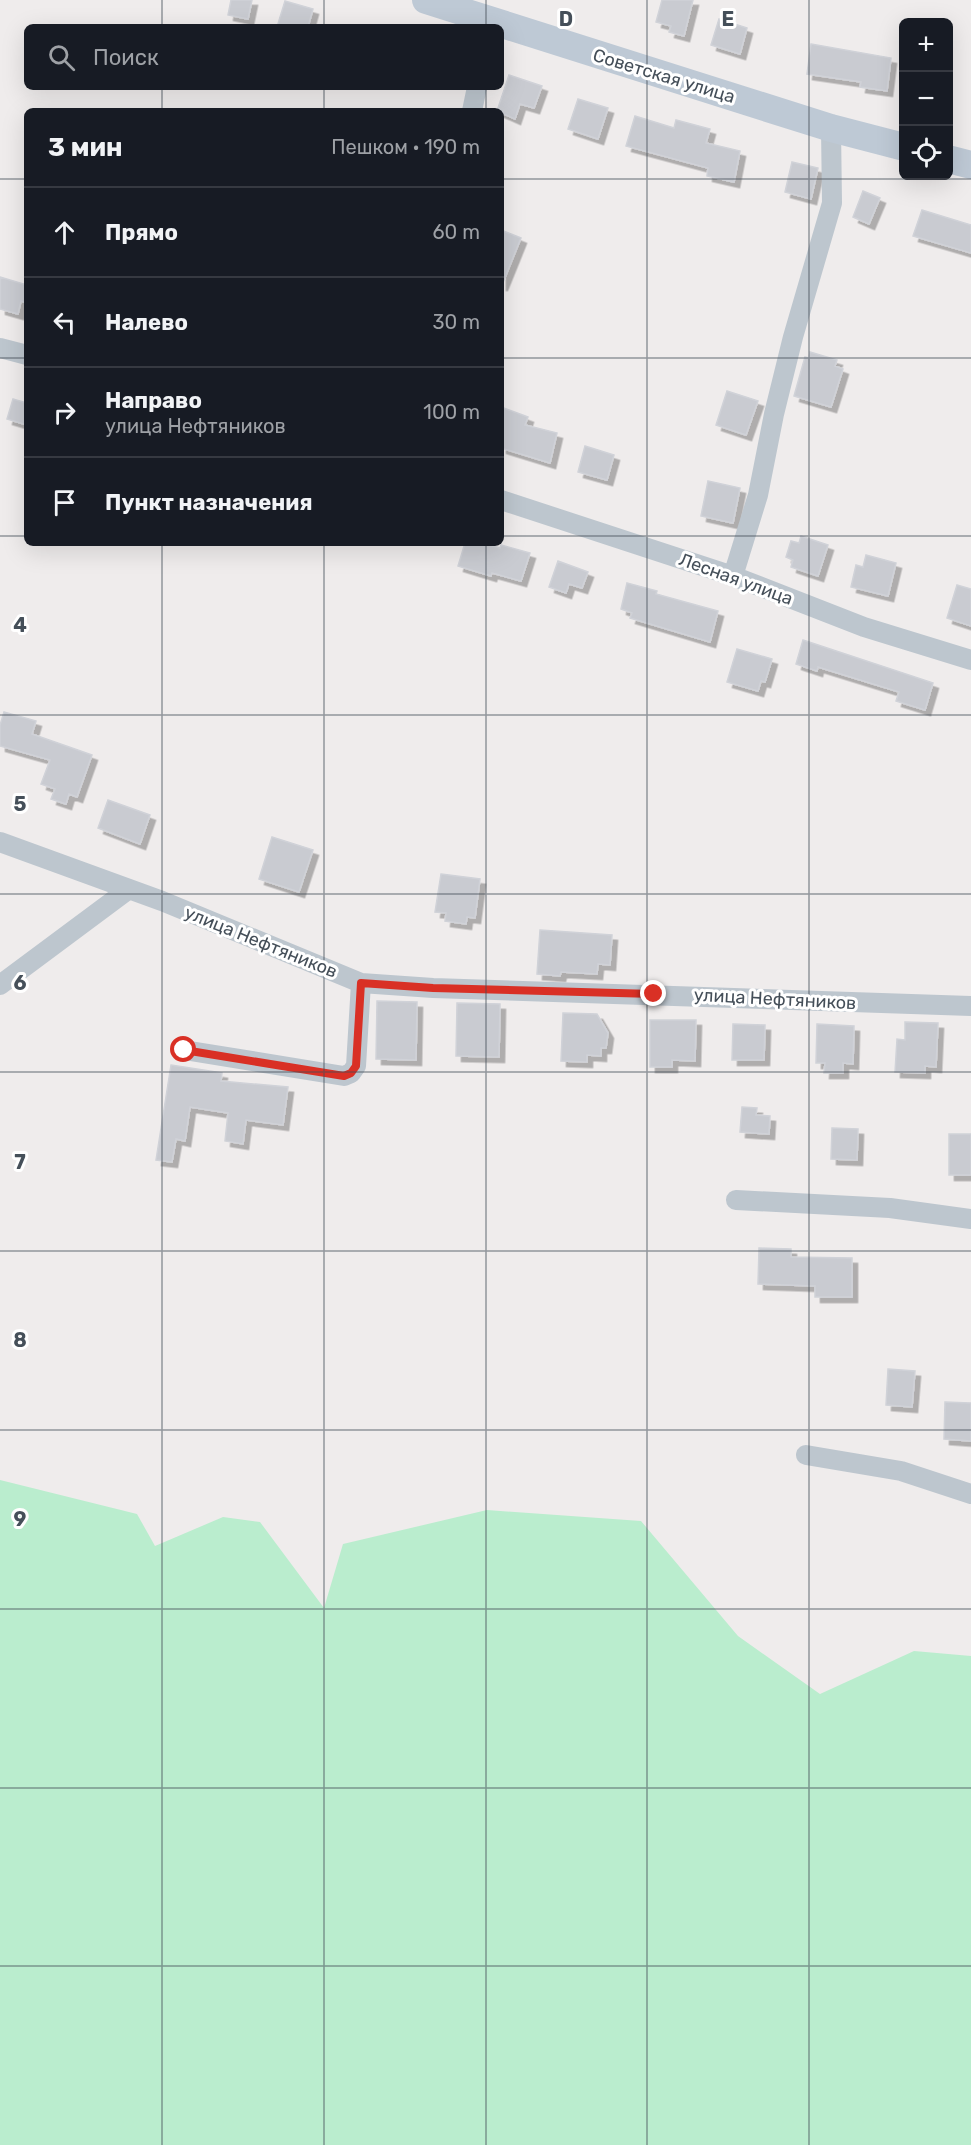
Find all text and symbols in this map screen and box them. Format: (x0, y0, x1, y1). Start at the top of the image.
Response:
text: D (559, 7, 573, 31)
text: E (722, 7, 734, 31)
map controls (899, 18, 953, 180)
button: + (899, 18, 953, 72)
search box (24, 24, 504, 90)
icon: search (45, 41, 78, 74)
text: Поиск (93, 44, 159, 71)
street label: Советская улица (590, 44, 738, 108)
button: − (899, 72, 953, 126)
button: locate (899, 126, 953, 180)
text: 3 мин (48, 132, 123, 163)
text: Пешком · 190 m (331, 135, 480, 159)
icon: ahead (48, 216, 81, 249)
text: Прямо (105, 219, 178, 246)
text: 60 m (433, 220, 480, 244)
icon: left (48, 306, 81, 339)
text: Налево (105, 309, 188, 336)
text: 30 m (433, 310, 480, 334)
text: Направо (105, 387, 202, 414)
icon: right (48, 396, 81, 429)
text: 100 m (423, 400, 480, 424)
text: улица Нефтяников (105, 414, 286, 438)
icon: arrive (48, 486, 81, 519)
text: Пункт назначения (105, 489, 313, 516)
street label: Лесная улица (676, 548, 796, 610)
text: 4 (13, 613, 27, 637)
text: 5 (14, 792, 27, 816)
street label: улица Нефтяников (181, 901, 341, 983)
text: 6 (13, 971, 27, 995)
route end (640, 980, 666, 1006)
street label: улица Нефтяников (693, 984, 857, 1014)
route start (170, 1036, 196, 1062)
text: 7 (14, 1150, 26, 1174)
text: 8 (13, 1328, 27, 1352)
text: 9 (14, 1507, 27, 1531)

